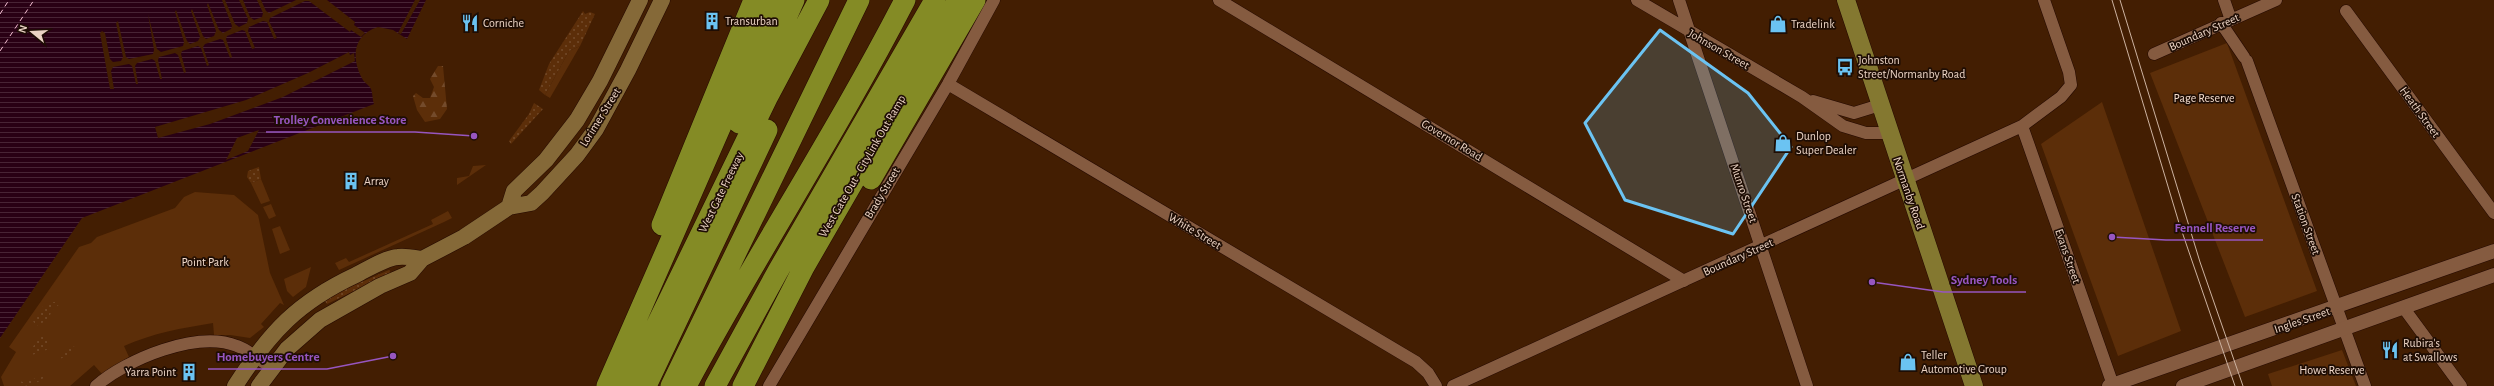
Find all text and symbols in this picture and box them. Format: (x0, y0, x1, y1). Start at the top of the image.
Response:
building icon: Transurban (702, 11, 722, 31)
street label: Boundary Street (2167, 11, 2241, 54)
north arrow (12, 12, 52, 52)
restaurant icon: Corniche (460, 13, 480, 33)
shop icon: Tradelink (1768, 14, 1788, 34)
place label: Transurban (725, 15, 778, 27)
place label: Corniche (483, 17, 524, 29)
place label: Tradelink (1791, 18, 1835, 30)
text: N (17, 24, 29, 34)
street label: Johnson Street (1686, 27, 1752, 71)
place label: Johnston Street/Normanby Road (1858, 54, 1966, 81)
bus stop icon: Johnston Street/Normanby Road (1835, 57, 1855, 77)
street label: Heath Street (2398, 84, 2442, 140)
street label: Lorimer Street (577, 85, 623, 148)
park label: Page Reserve (2173, 92, 2235, 104)
street label: West Gate Out - CityLink Out Ramp (816, 93, 908, 240)
callout: Trolley Convenience Store (266, 107, 415, 132)
text: Trolley Convenience Store (274, 114, 406, 127)
street label: Governor Road (1419, 117, 1485, 163)
place label: Dunlop Super Dealer (1796, 130, 1857, 156)
shop icon: Dunlop Super Dealer (1773, 133, 1793, 153)
street label: West Gate Freeway (696, 150, 747, 235)
street label: Normanby Road (1890, 155, 1927, 231)
street label: Munro Street (1728, 162, 1760, 224)
street label: Brady Street (862, 165, 903, 221)
building icon: Array (341, 171, 361, 191)
place label: Array (364, 175, 389, 188)
street label: Station Street (2289, 192, 2323, 256)
street label: White Street (1167, 211, 1224, 251)
callout: Fennell Reserve (2166, 215, 2263, 240)
text: Fennell Reserve (2174, 222, 2256, 235)
street label: Evans Street (2053, 227, 2083, 285)
street label: Boundary Street (1701, 236, 1775, 279)
park label: Point Park (181, 256, 229, 268)
callout: Sydney Tools (1943, 267, 2026, 292)
text: Sydney Tools (1951, 274, 2017, 287)
street label: Ingles Street (2272, 305, 2332, 335)
place label: Rubira's at Swallows (2403, 337, 2457, 363)
restaurant icon: Rubira's at Swallows (2380, 340, 2400, 360)
callout: Homebuyers Centre (208, 344, 327, 369)
place label: Teller Automotive Group (1921, 349, 2007, 375)
text: Homebuyers Centre (216, 351, 320, 364)
shop icon: Teller Automotive Group (1898, 352, 1918, 372)
building icon: Yarra Point (179, 362, 199, 382)
park label: Howe Reserve (2299, 364, 2365, 376)
place label: Yarra Point (125, 366, 176, 378)

